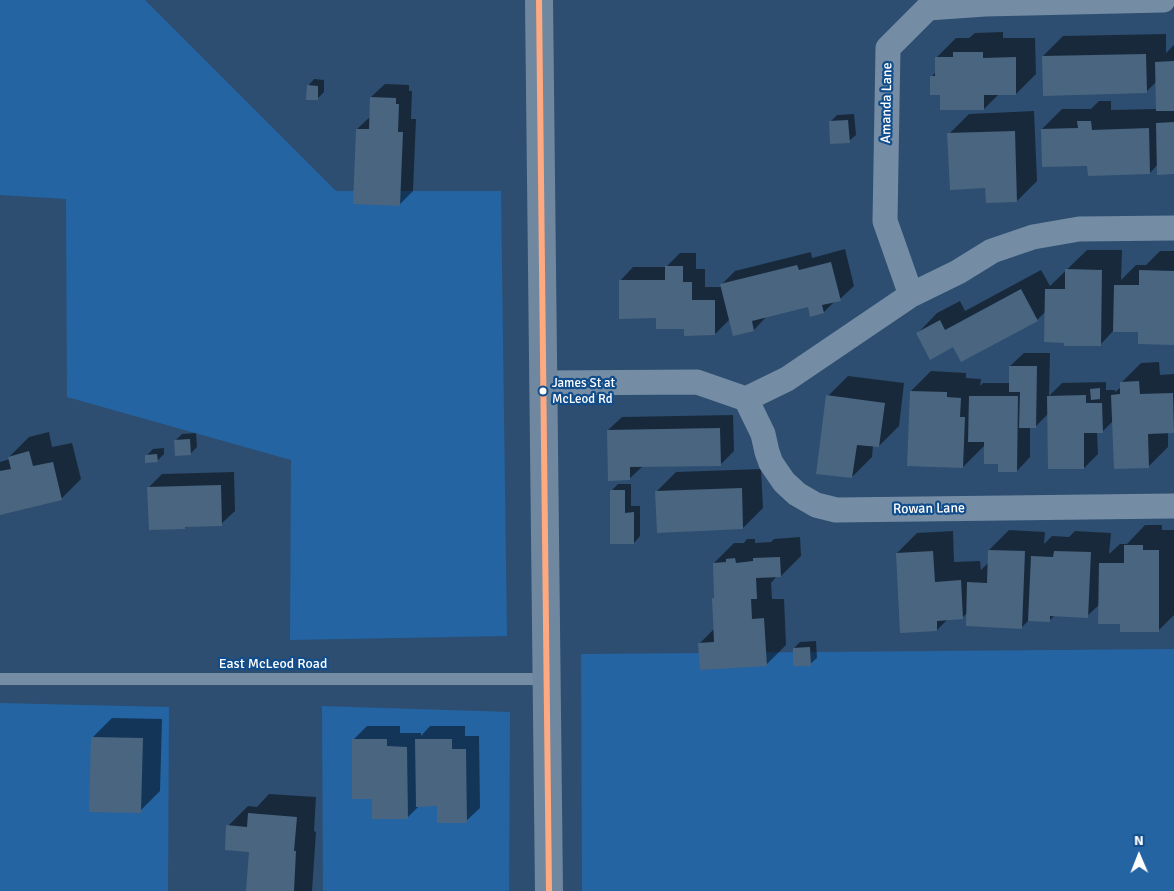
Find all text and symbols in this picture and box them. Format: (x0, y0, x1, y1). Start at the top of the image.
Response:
street label: Amanda Lane (878, 62, 896, 144)
place label: James St at McLeod Rd (552, 376, 615, 407)
marker: James St at McLeod Rd (538, 386, 548, 396)
street label: Rowan Lane (893, 500, 965, 518)
street label: East McLeod Road (219, 656, 327, 672)
north arrow (1114, 831, 1164, 881)
text: N (1134, 832, 1144, 849)

